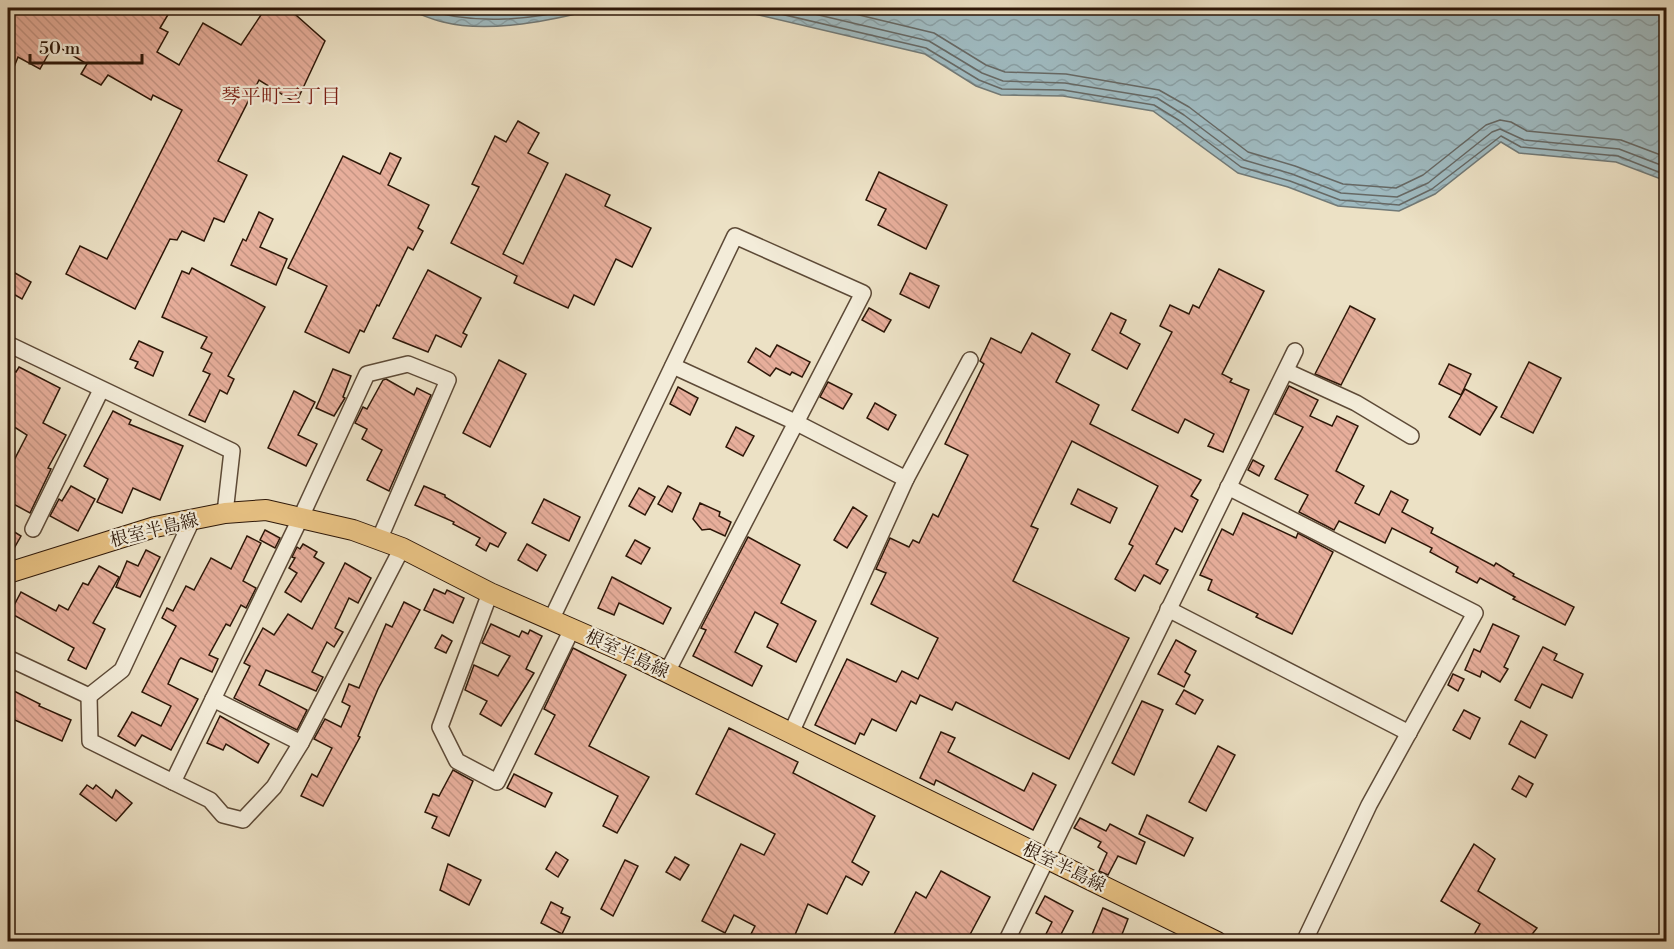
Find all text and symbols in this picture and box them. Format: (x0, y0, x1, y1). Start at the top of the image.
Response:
scale bar (30, 27, 142, 65)
text: 50 m (39, 37, 81, 60)
district label: 琴平町三丁目 (221, 85, 341, 110)
street label: 根室半島線 (108, 508, 201, 553)
street label: 根室半島線 (581, 625, 672, 684)
street label: 根室半島線 (1018, 837, 1109, 898)

